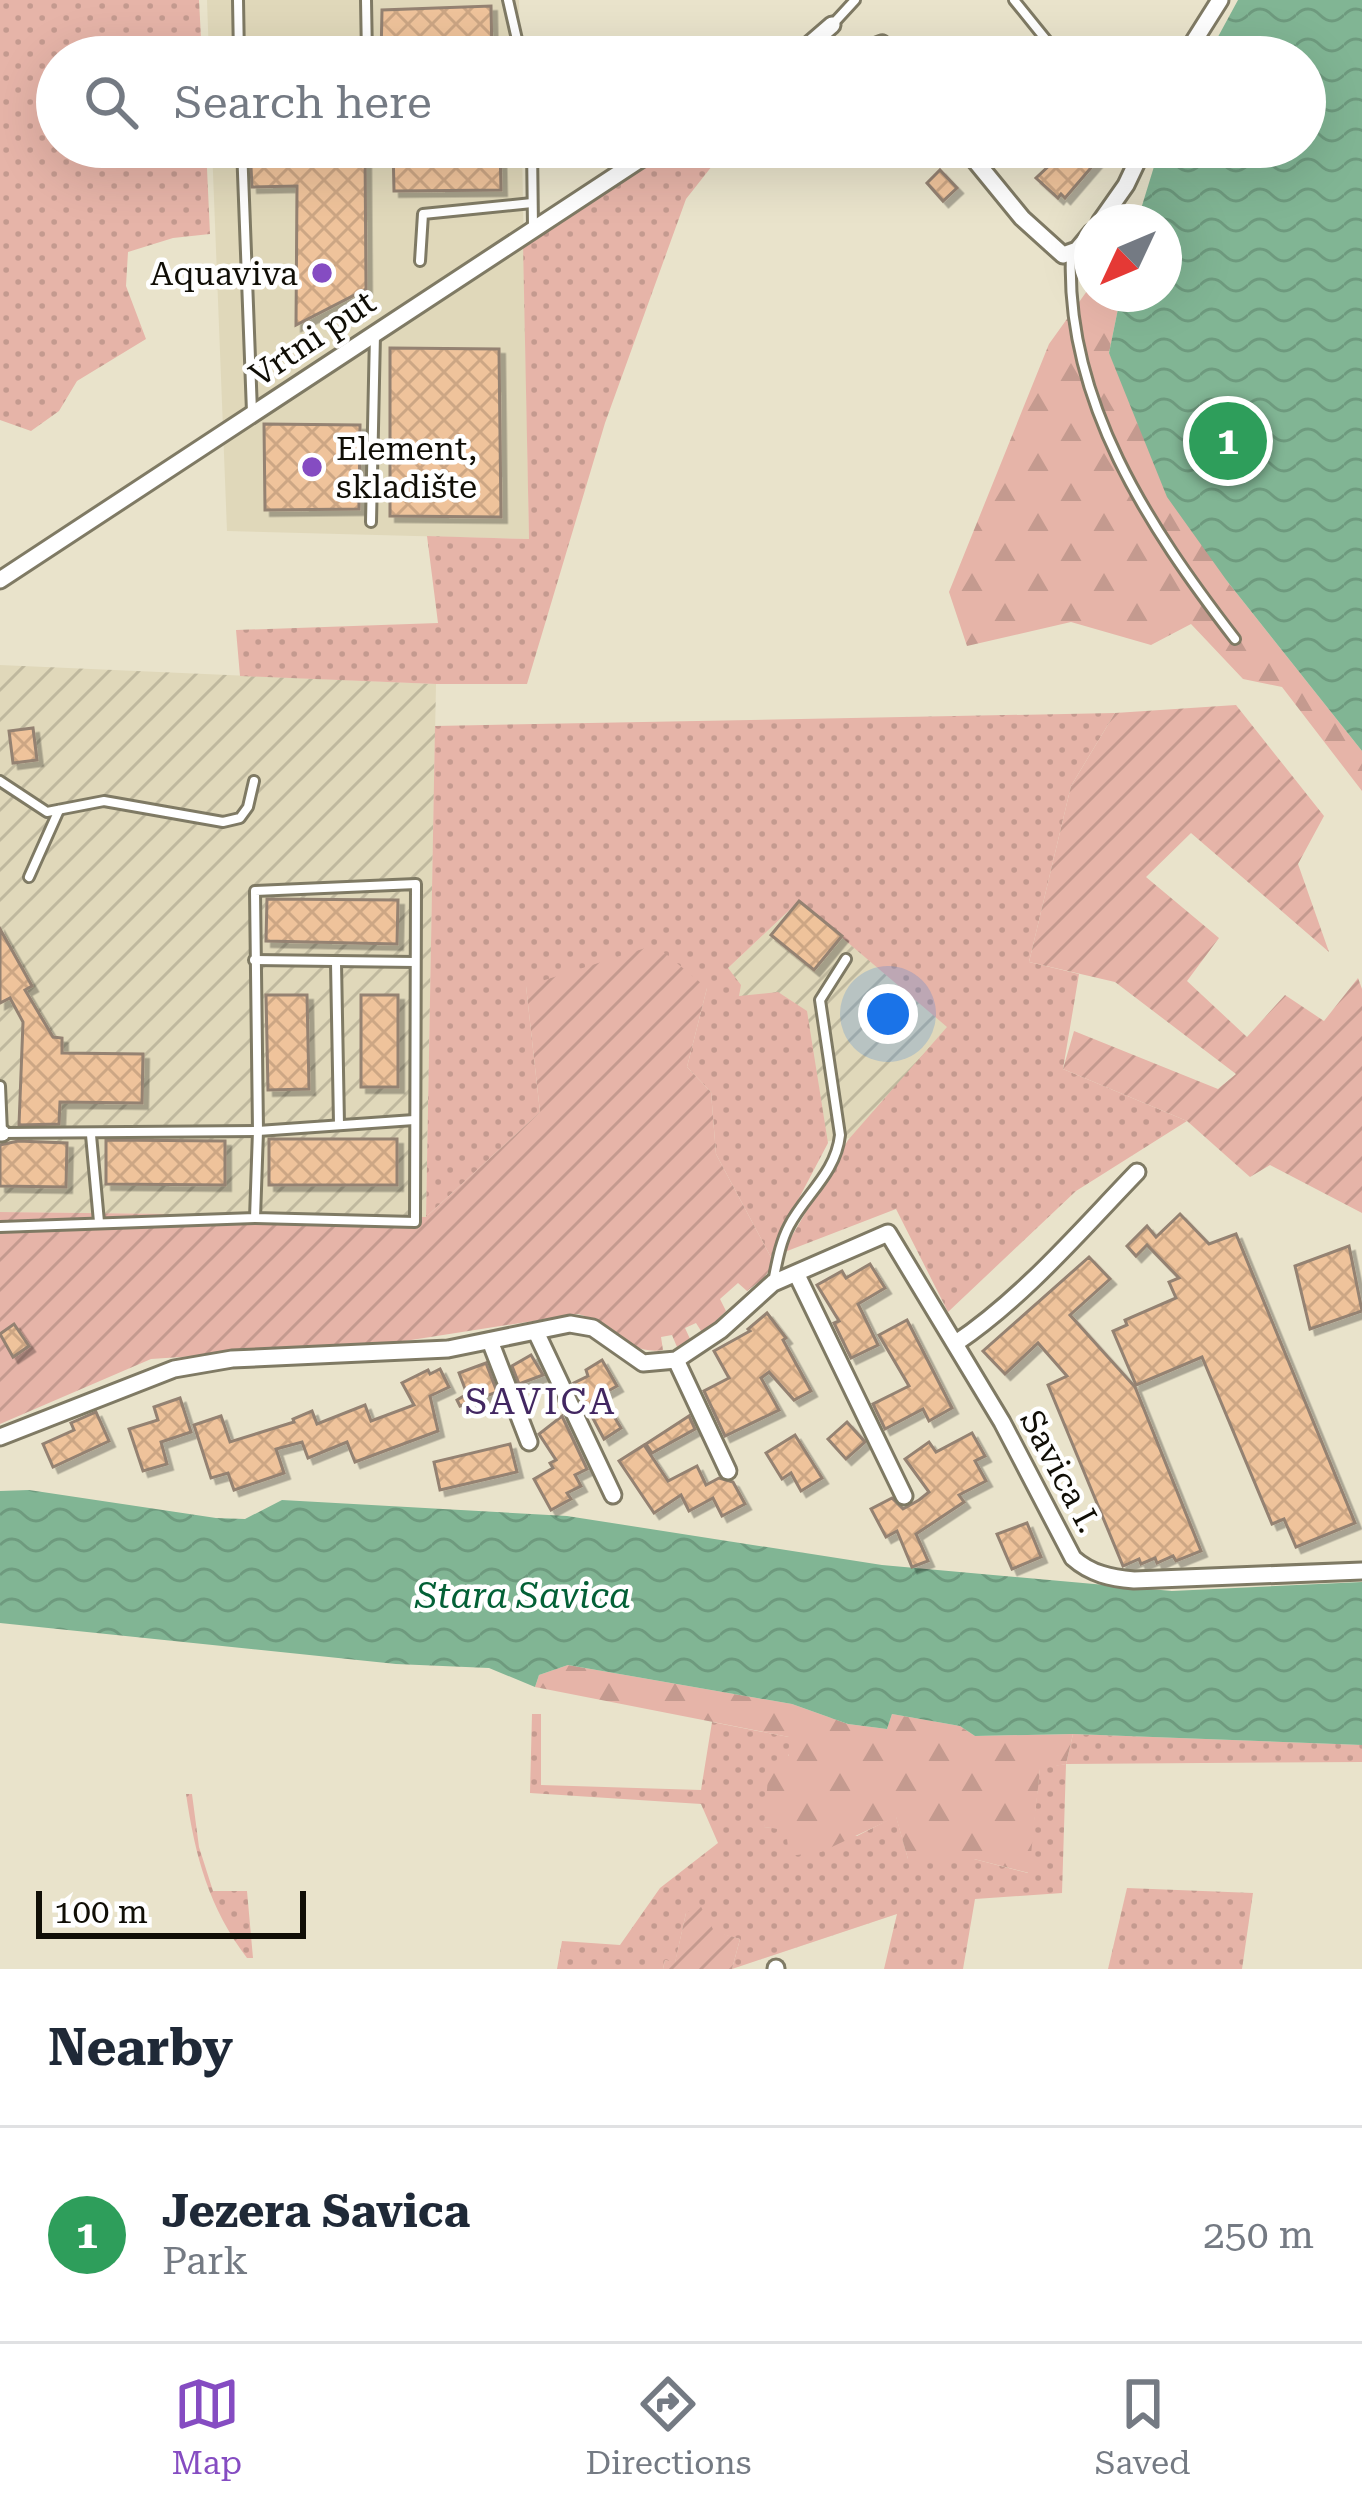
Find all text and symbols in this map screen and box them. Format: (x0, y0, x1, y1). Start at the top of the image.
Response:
search box (36, 36, 1326, 168)
icon: search (78, 69, 144, 135)
text: Search here (174, 76, 432, 129)
north arrow (1074, 204, 1182, 312)
place label: Aquaviva (150, 254, 298, 293)
marker: Aquaviva (309, 260, 335, 286)
street label: Vrtni put (242, 282, 382, 395)
pin: 1 (1189, 396, 1267, 486)
place label: Element, skladište (336, 429, 477, 506)
marker: Element, skladište (299, 454, 325, 480)
your location (858, 984, 918, 1044)
district label: SAVICA (465, 1381, 617, 1423)
street label: Savica I. (1012, 1403, 1109, 1539)
water label: Stara Savica (414, 1575, 631, 1617)
scale bar (36, 1885, 306, 1938)
text: 100 m (54, 1892, 148, 1931)
text: Nearby (48, 2018, 233, 2077)
text: Jezera Savica (162, 2185, 470, 2238)
text: 1 (76, 2212, 98, 2258)
text: 250 m (1203, 2212, 1314, 2258)
text: Park (162, 2238, 248, 2284)
tab: Map (172, 2371, 242, 2482)
tab: Directions (585, 2371, 751, 2482)
tab: Saved (1095, 2371, 1190, 2482)

